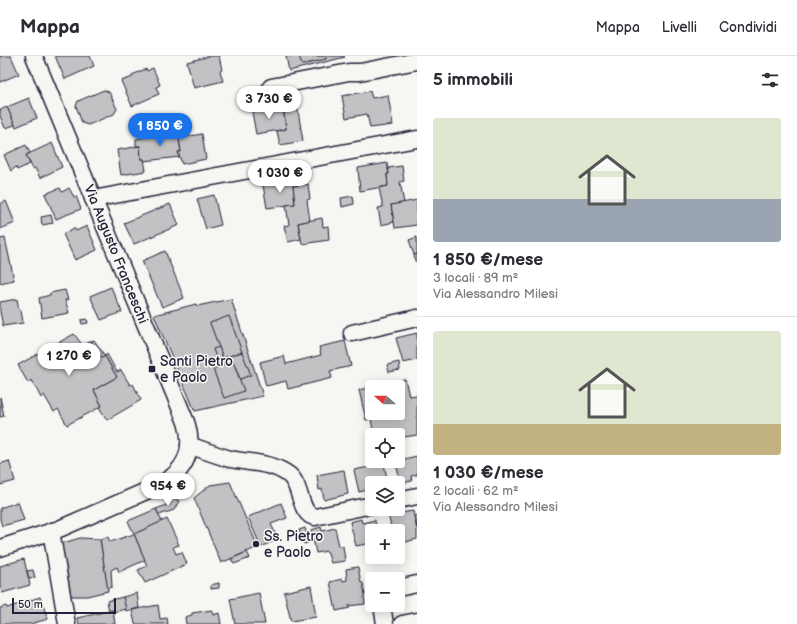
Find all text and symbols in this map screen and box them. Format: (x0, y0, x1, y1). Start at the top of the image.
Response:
text: Mappa (20, 16, 80, 39)
text: Mappa (596, 19, 640, 36)
text: Livelli (662, 19, 697, 36)
text: Condividi (719, 19, 777, 36)
icon: filters (759, 69, 781, 91)
text: 5 immobili (433, 70, 513, 90)
pin: 3 730 € (232, 86, 306, 120)
text: 3 730 € (245, 91, 293, 107)
pin: 1 850 € (123, 113, 197, 147)
text: 1 850 € (137, 118, 183, 134)
icon: home (571, 144, 643, 216)
pin: 1 030 € (243, 160, 317, 194)
text: 1 030 € (257, 165, 303, 181)
street label: Via Augusto Franceschi (80, 182, 152, 326)
text: 1 850 €/mese (433, 250, 543, 270)
text: 3 locali · 89 m² (433, 270, 518, 286)
text: Via Alessandro Milesi (433, 286, 558, 302)
pin: 1 270 € (32, 343, 106, 377)
text: 1 270 € (46, 348, 92, 364)
place label: Santi Pietro e Paolo (160, 353, 233, 386)
icon: home (571, 357, 643, 429)
marker: Santi Pietro e Paolo (147, 364, 157, 374)
north arrow (365, 380, 405, 420)
map controls (365, 380, 405, 612)
button: locate (365, 428, 405, 468)
text: 1 030 €/mese (433, 463, 544, 483)
pin: 954 € (140, 473, 196, 507)
button: layers (365, 476, 405, 516)
text: 954 € (150, 478, 186, 494)
text: 2 locali · 62 m² (433, 483, 519, 499)
text: Via Alessandro Milesi (433, 499, 558, 515)
button: + (365, 524, 405, 564)
place label: Ss. Pietro e Paolo (264, 528, 323, 561)
marker: Ss. Pietro e Paolo (251, 539, 261, 549)
button: − (365, 572, 405, 612)
scale bar (12, 596, 116, 615)
text: 50 m (18, 598, 43, 611)

